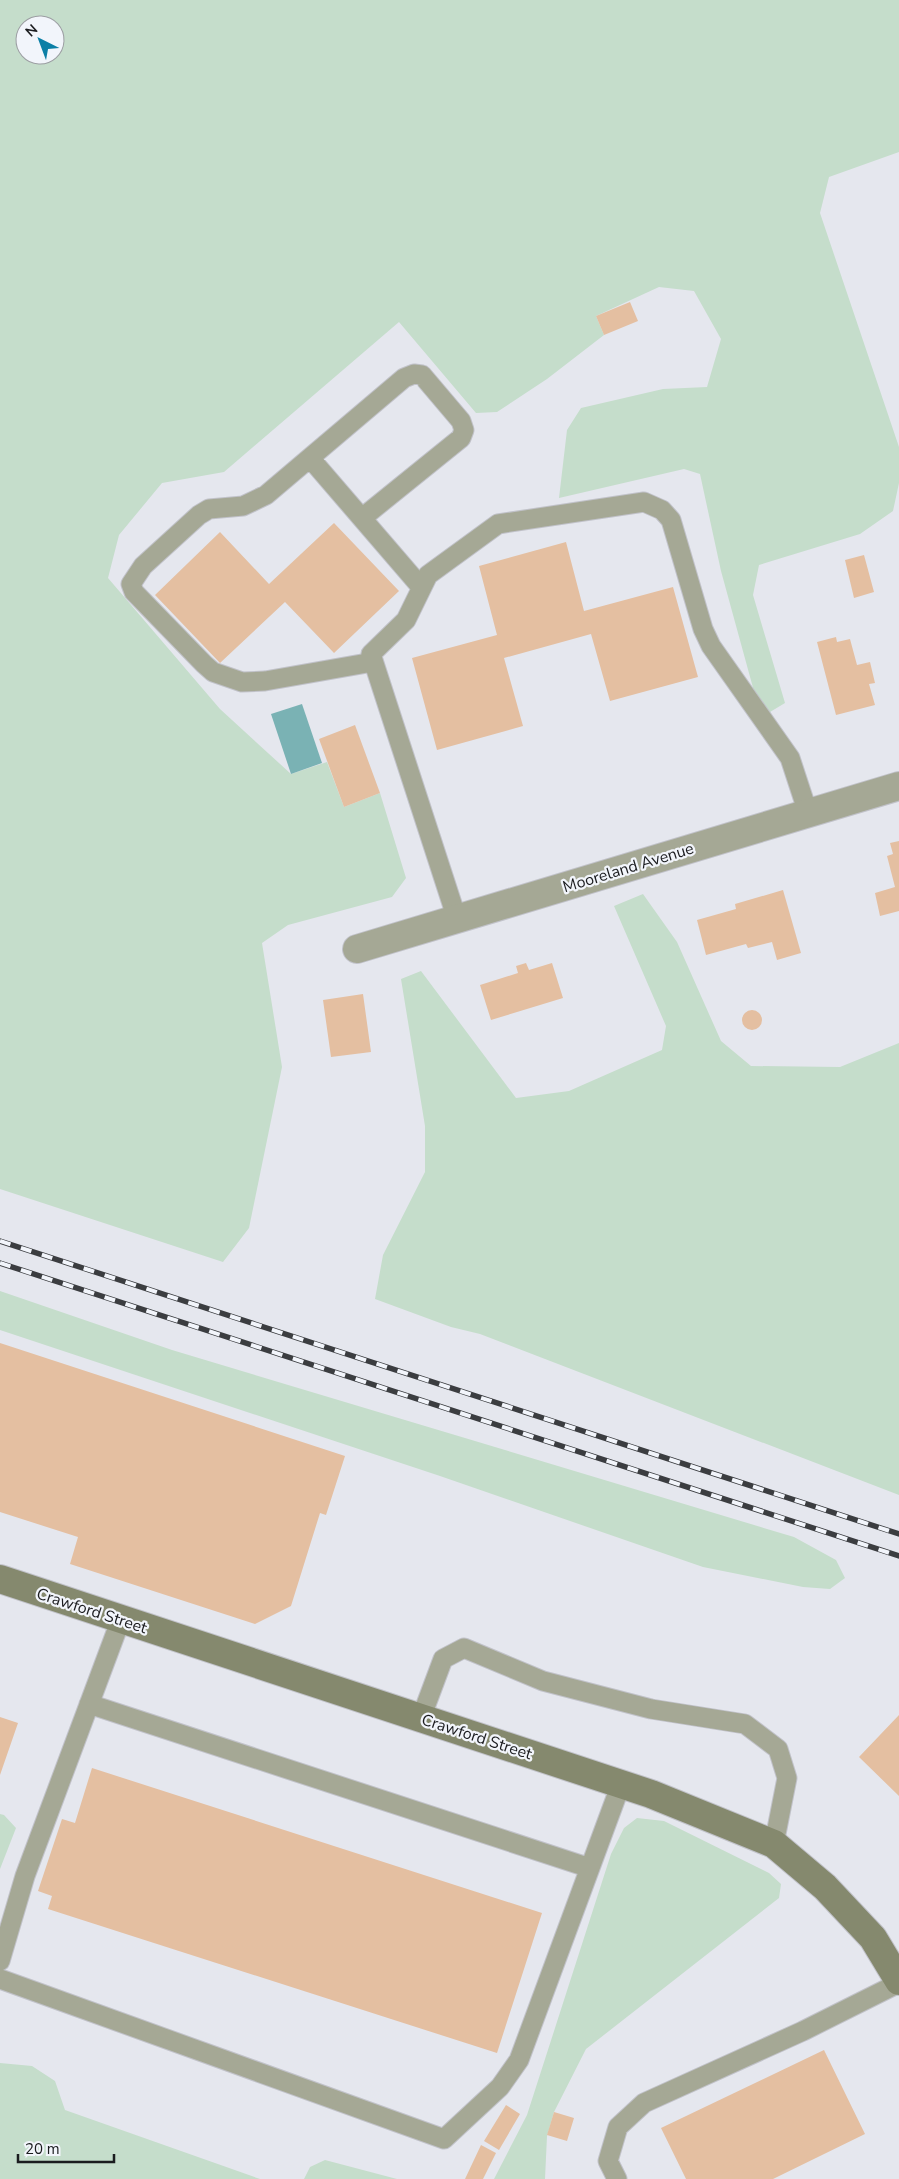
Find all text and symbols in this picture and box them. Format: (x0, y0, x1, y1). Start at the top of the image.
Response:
north arrow (15, 15, 65, 65)
text: N (21, 20, 42, 41)
street label: Mooreland Avenue (560, 838, 696, 898)
street label: Crawford Street (34, 1583, 150, 1639)
street label: Crawford Street (419, 1709, 535, 1765)
scale bar (18, 2132, 114, 2164)
text: 20 m (25, 2139, 60, 2159)

